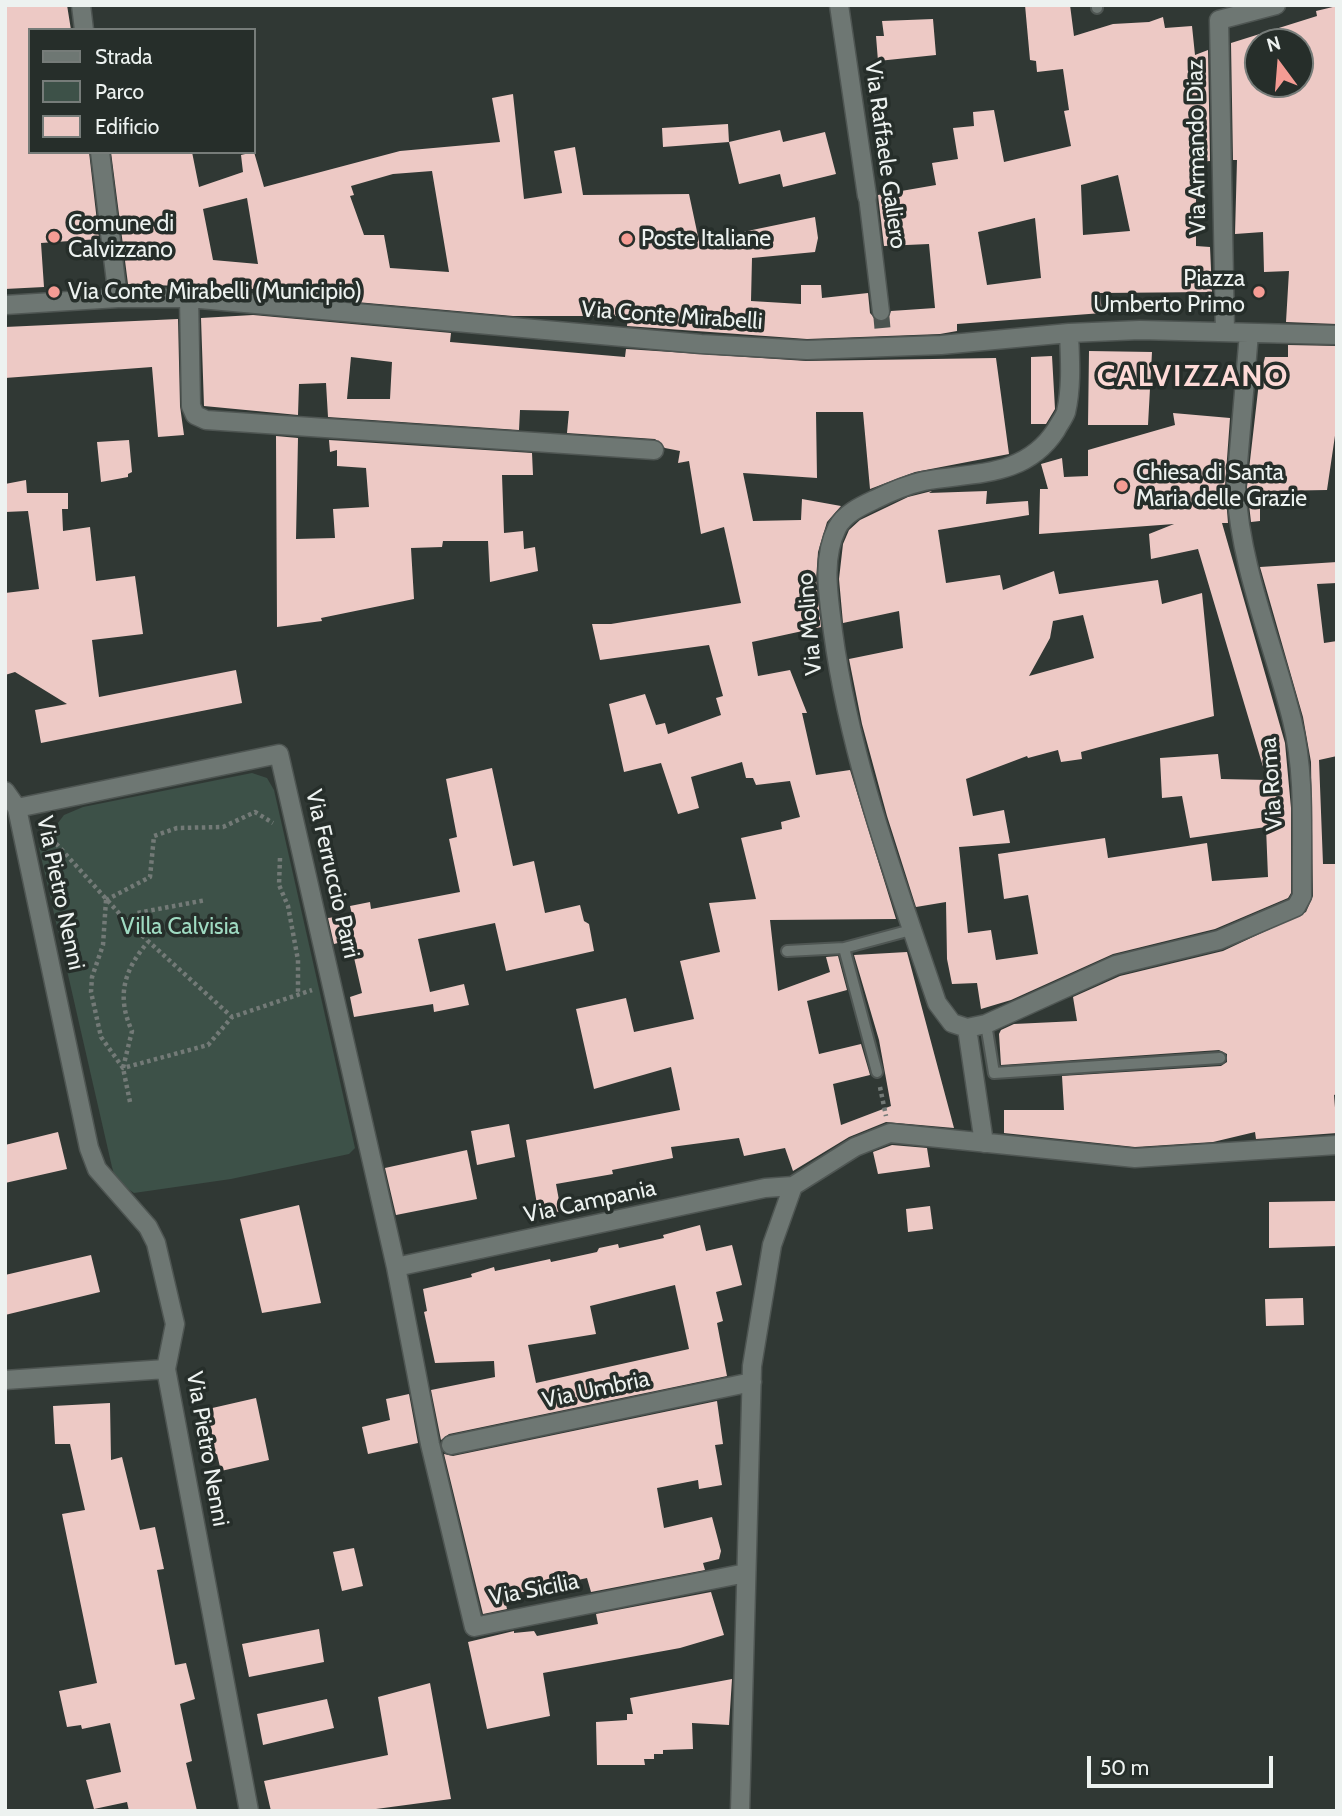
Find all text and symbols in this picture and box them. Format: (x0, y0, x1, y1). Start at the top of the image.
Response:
legend (28, 28, 256, 154)
north arrow (1244, 28, 1314, 98)
text: N (1264, 31, 1283, 57)
text: Strada (95, 44, 152, 69)
street label: Via Raffaele Galiero (858, 59, 912, 251)
street label: Via Armando Diaz (1182, 59, 1212, 235)
text: Parco (95, 79, 144, 104)
text: Edificio (95, 114, 159, 139)
place label: Comune di Calvizzano (68, 210, 174, 264)
place label: Poste Italiane (641, 225, 771, 253)
marker: Comune di Calvizzano (46, 229, 62, 245)
marker: Poste Italiane (619, 231, 635, 247)
place label: Piazza Umberto Primo (1093, 265, 1245, 319)
place label: Via Conte Mirabelli (Municipio) (68, 278, 362, 306)
marker: Via Conte Mirabelli (Municipio) (46, 284, 62, 300)
marker: Piazza Umberto Primo (1251, 284, 1267, 300)
street label: Via Conte Mirabelli (580, 296, 764, 336)
district label: CALVIZZANO (1098, 359, 1288, 395)
place label: Chiesa di Santa Maria delle Grazie (1136, 459, 1307, 513)
marker: Chiesa di Santa Maria delle Grazie (1114, 478, 1130, 494)
street label: Via Molino (792, 571, 828, 677)
street label: Via Roma (1255, 736, 1289, 832)
street label: Via Ferruccio Parri (299, 787, 365, 961)
street label: Via Pietro Nenni (30, 814, 90, 972)
park label: Villa Calvisia (120, 913, 240, 941)
street label: Via Campania (522, 1175, 658, 1229)
street label: Via Umbria (540, 1365, 652, 1415)
street label: Via Pietro Nenni (180, 1370, 234, 1528)
street label: Via Sicilia (487, 1568, 581, 1612)
scale bar (1090, 1742, 1276, 1786)
text: 50 m (1100, 1755, 1149, 1780)

